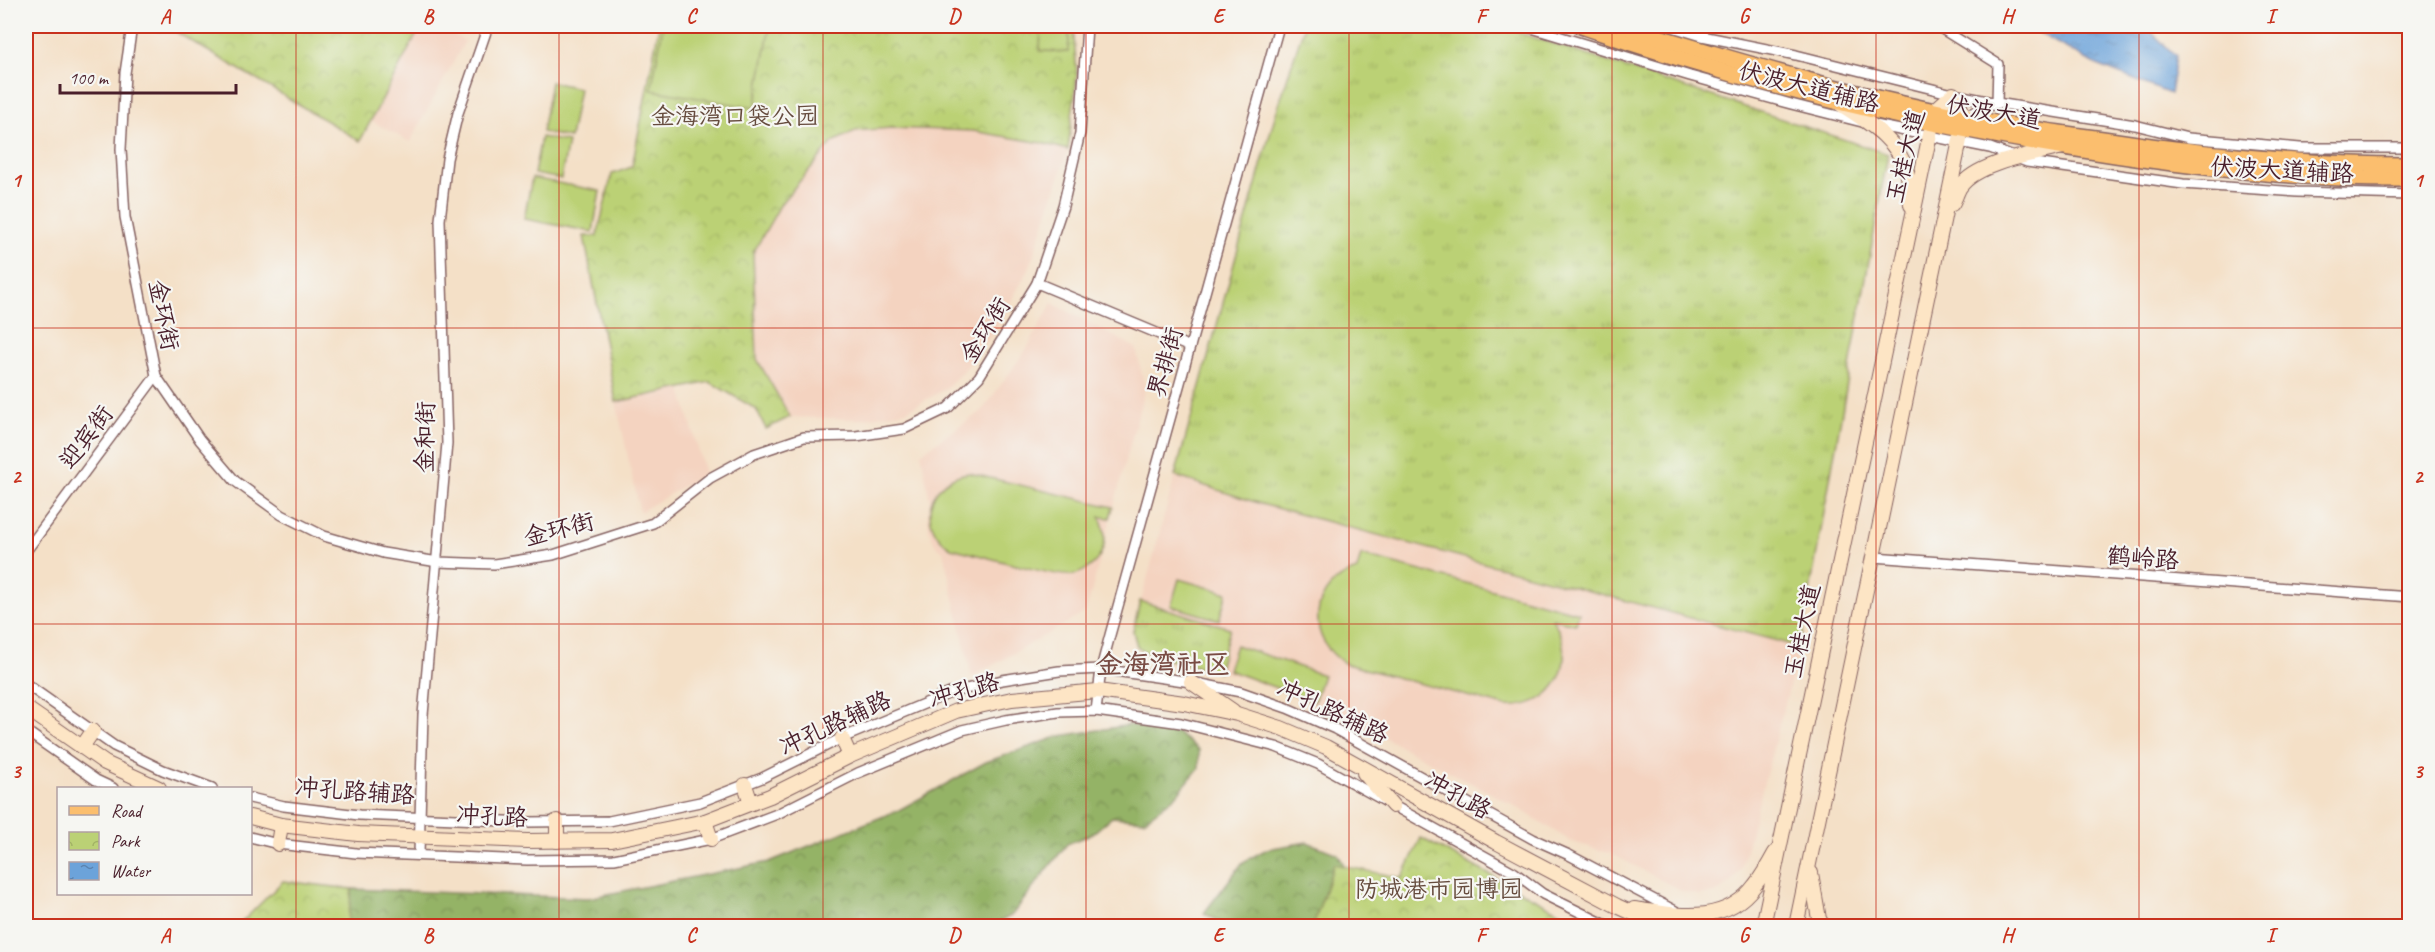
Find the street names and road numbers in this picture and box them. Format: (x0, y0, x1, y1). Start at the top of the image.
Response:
street label: 伏波大道辅路 (1736, 55, 1882, 119)
street label: 伏波大道 (1944, 89, 2044, 135)
street label: 玉桂大道 (1879, 106, 1931, 206)
street label: 伏波大道辅路 (2209, 151, 2355, 189)
street label: 金环街 (142, 277, 186, 353)
street label: 金环街 (953, 292, 1017, 368)
street label: 界排街 (1141, 323, 1189, 401)
street label: 迎宾街 (52, 399, 120, 475)
street label: 金和街 (409, 401, 441, 473)
street label: 金环街 (520, 506, 598, 552)
street label: 鹤岭路 (2106, 541, 2180, 575)
street label: 玉桂大道 (1777, 581, 1827, 681)
street label: 冲孔路 (925, 666, 1003, 714)
street label: 冲孔路辅路 (1272, 672, 1394, 750)
street label: 冲孔路辅路 (774, 684, 896, 762)
street label: 冲孔路 (1419, 764, 1497, 826)
street label: 冲孔路辅路 (294, 772, 416, 810)
street label: 冲孔路 (455, 799, 529, 833)

